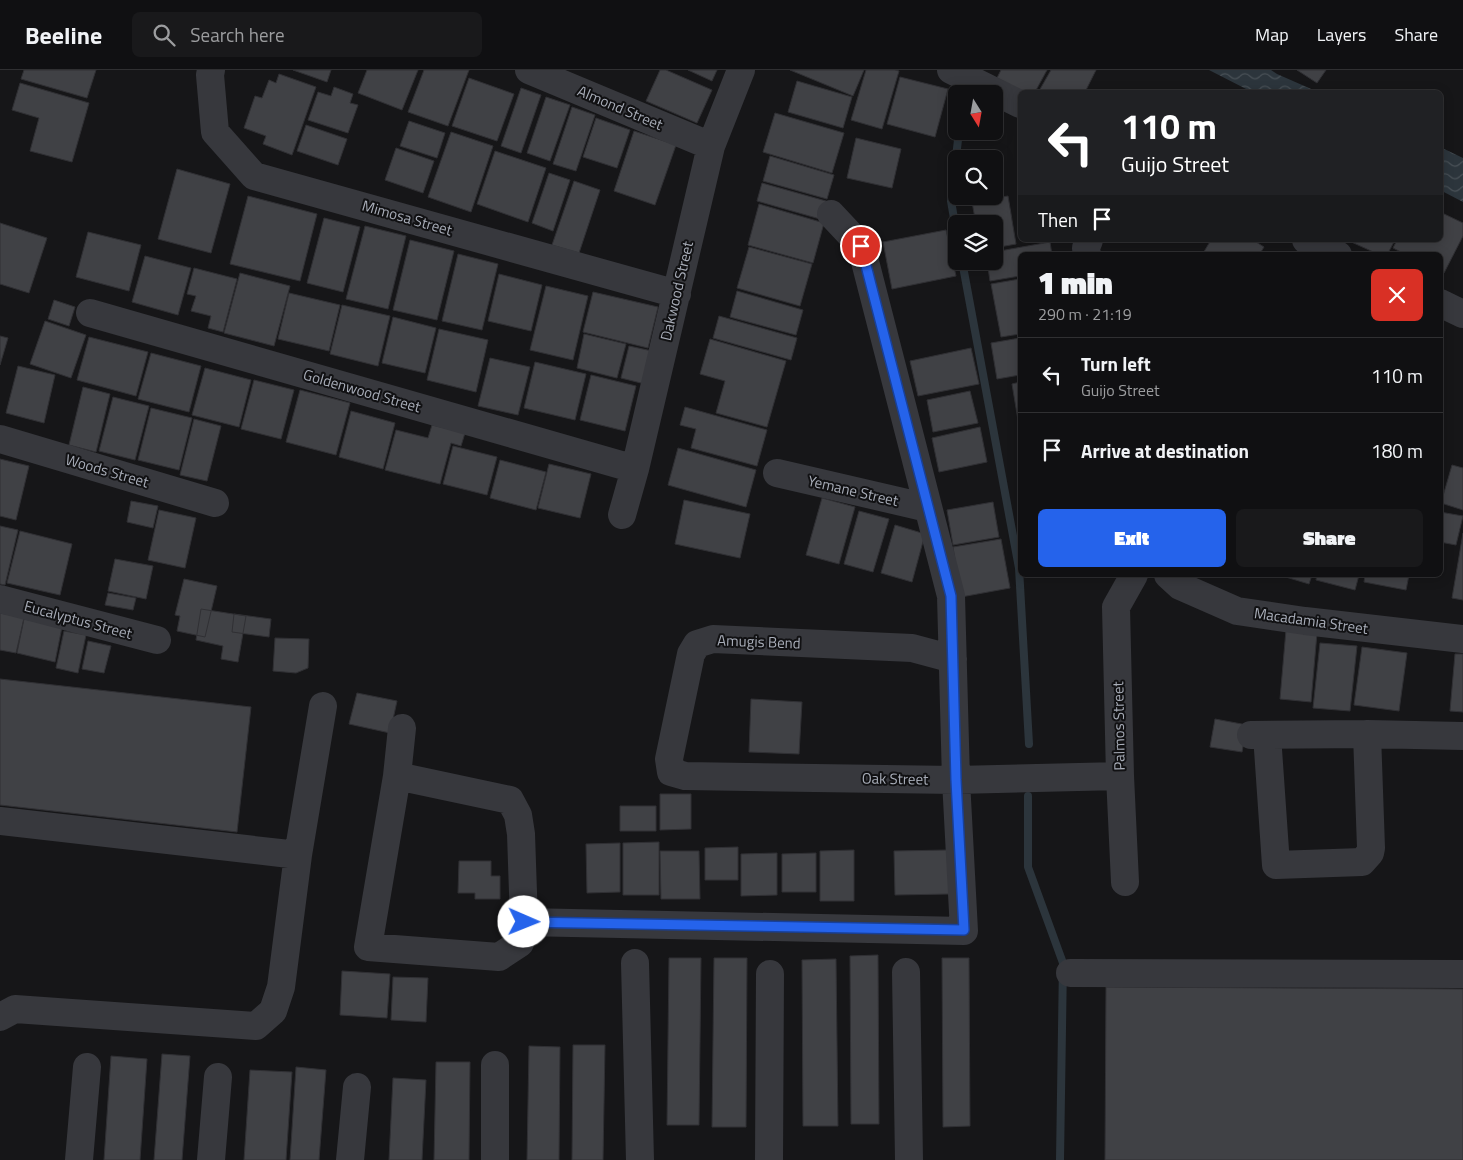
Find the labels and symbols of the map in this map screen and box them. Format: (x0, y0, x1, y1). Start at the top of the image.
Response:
street label: Almond Street (574, 79, 667, 136)
north arrow (948, 85, 1002, 140)
street label: Mimosa Street (359, 194, 456, 242)
pin (840, 225, 882, 267)
street label: Dakwood Street (654, 238, 699, 343)
street label: Goldenwood Street (301, 363, 424, 418)
street label: Woods Street (63, 448, 152, 494)
street label: Yemane Street (806, 469, 901, 512)
street label: Eucalyptus Street (22, 594, 135, 645)
street label: Macadamia Street (1253, 601, 1370, 640)
street label: Amugis Bend (717, 629, 801, 654)
street label: Palmos Street (1106, 680, 1131, 771)
street label: Oak Street (862, 766, 929, 791)
position arrow (497, 895, 549, 947)

